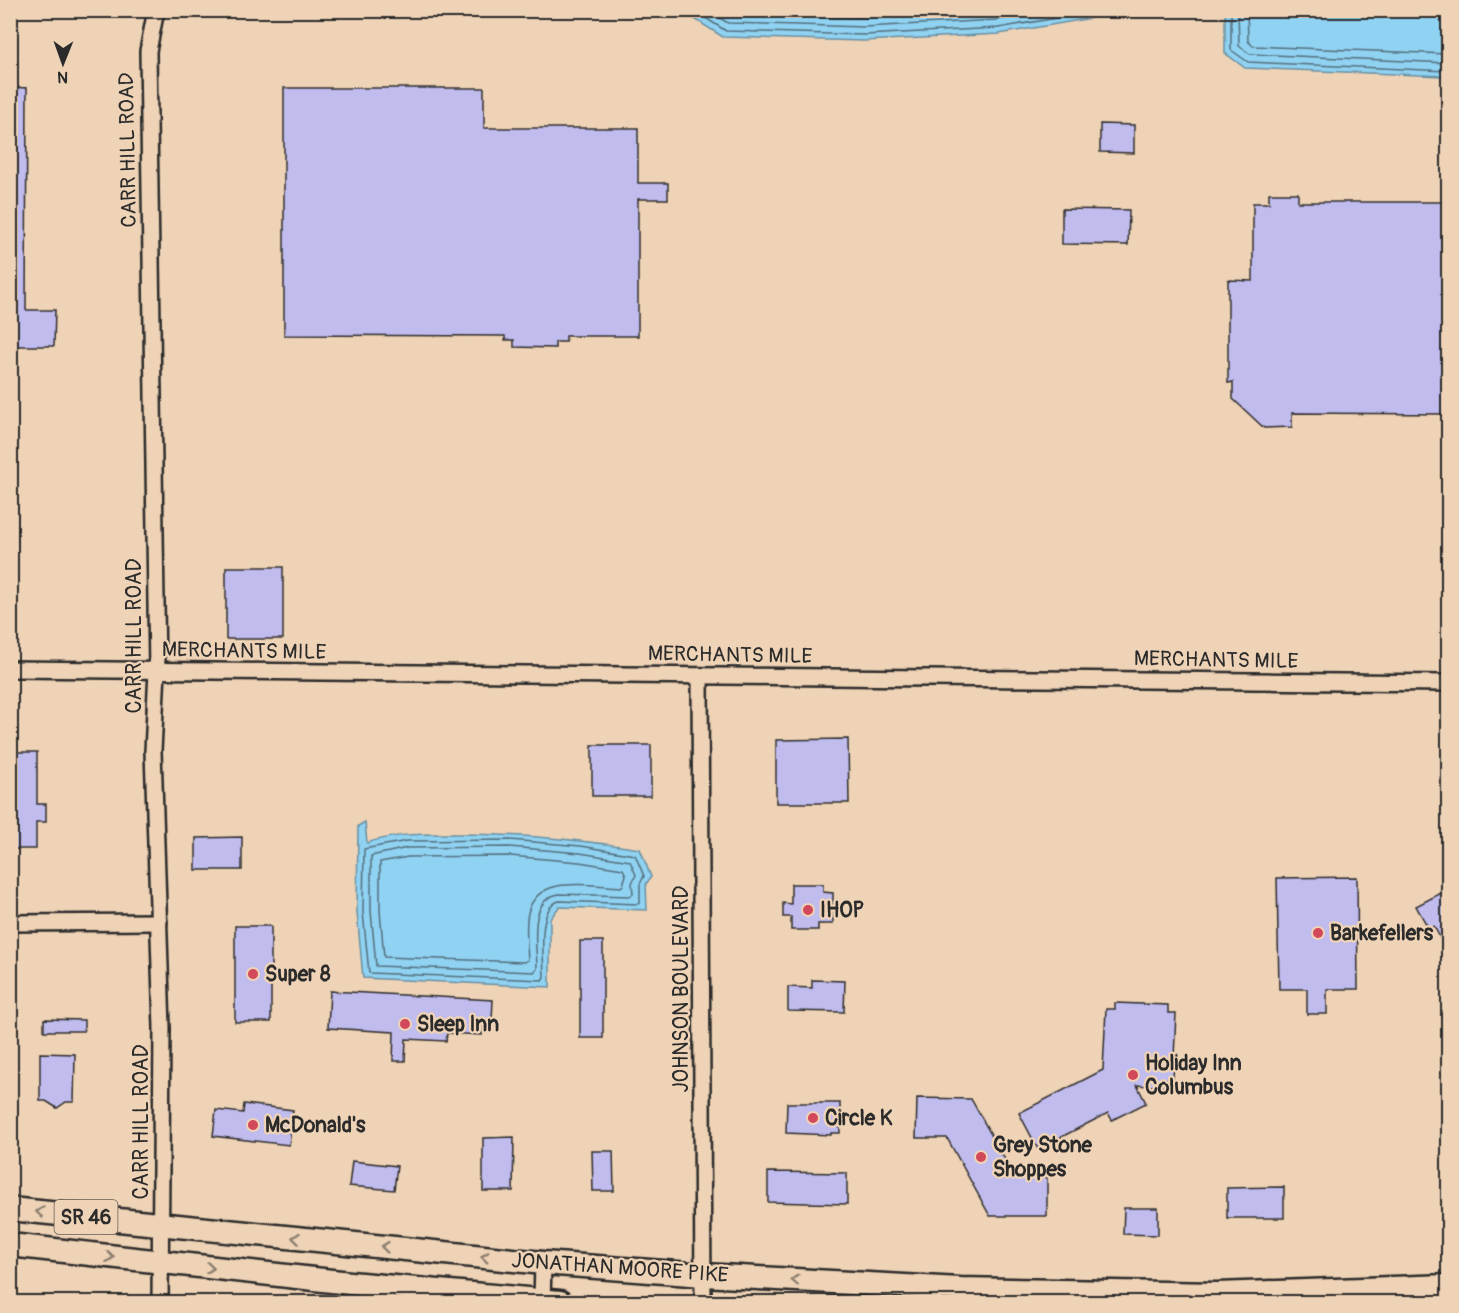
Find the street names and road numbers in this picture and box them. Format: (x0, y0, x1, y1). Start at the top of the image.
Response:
street label: CARR HILL ROAD (113, 72, 143, 228)
street label: CARR HILL ROAD (121, 558, 148, 714)
street label: MERCHANTS MILE (162, 636, 327, 666)
street label: MERCHANTS MILE (648, 640, 813, 670)
street label: MERCHANTS MILE (1134, 645, 1299, 675)
street label: JOHNSON BOULEVARD (668, 885, 695, 1093)
street label: CARR HILL ROAD (128, 1044, 155, 1200)
road number: SR 46 (54, 1200, 118, 1234)
street label: JONATHAN MOORE PIKE (511, 1247, 729, 1289)

